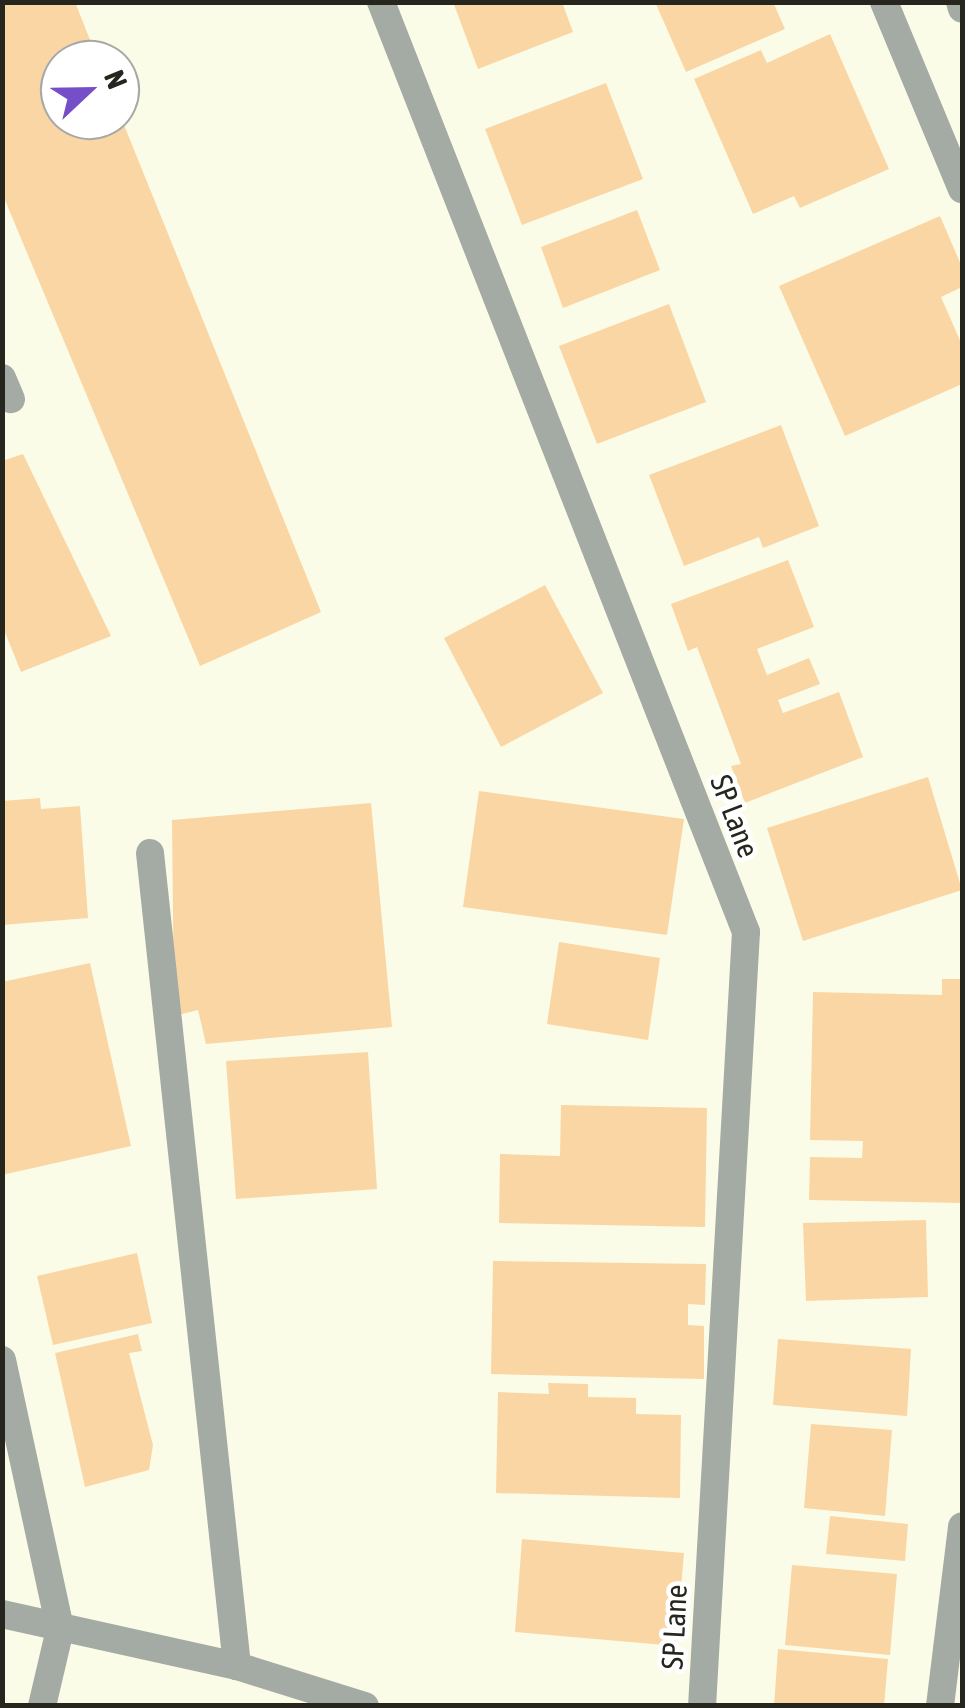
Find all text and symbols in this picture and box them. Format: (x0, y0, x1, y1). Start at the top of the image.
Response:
north arrow (40, 40, 140, 140)
text: N (98, 66, 134, 93)
street label: SP Lane (703, 770, 767, 862)
street label: SP Lane (654, 1584, 694, 1670)

